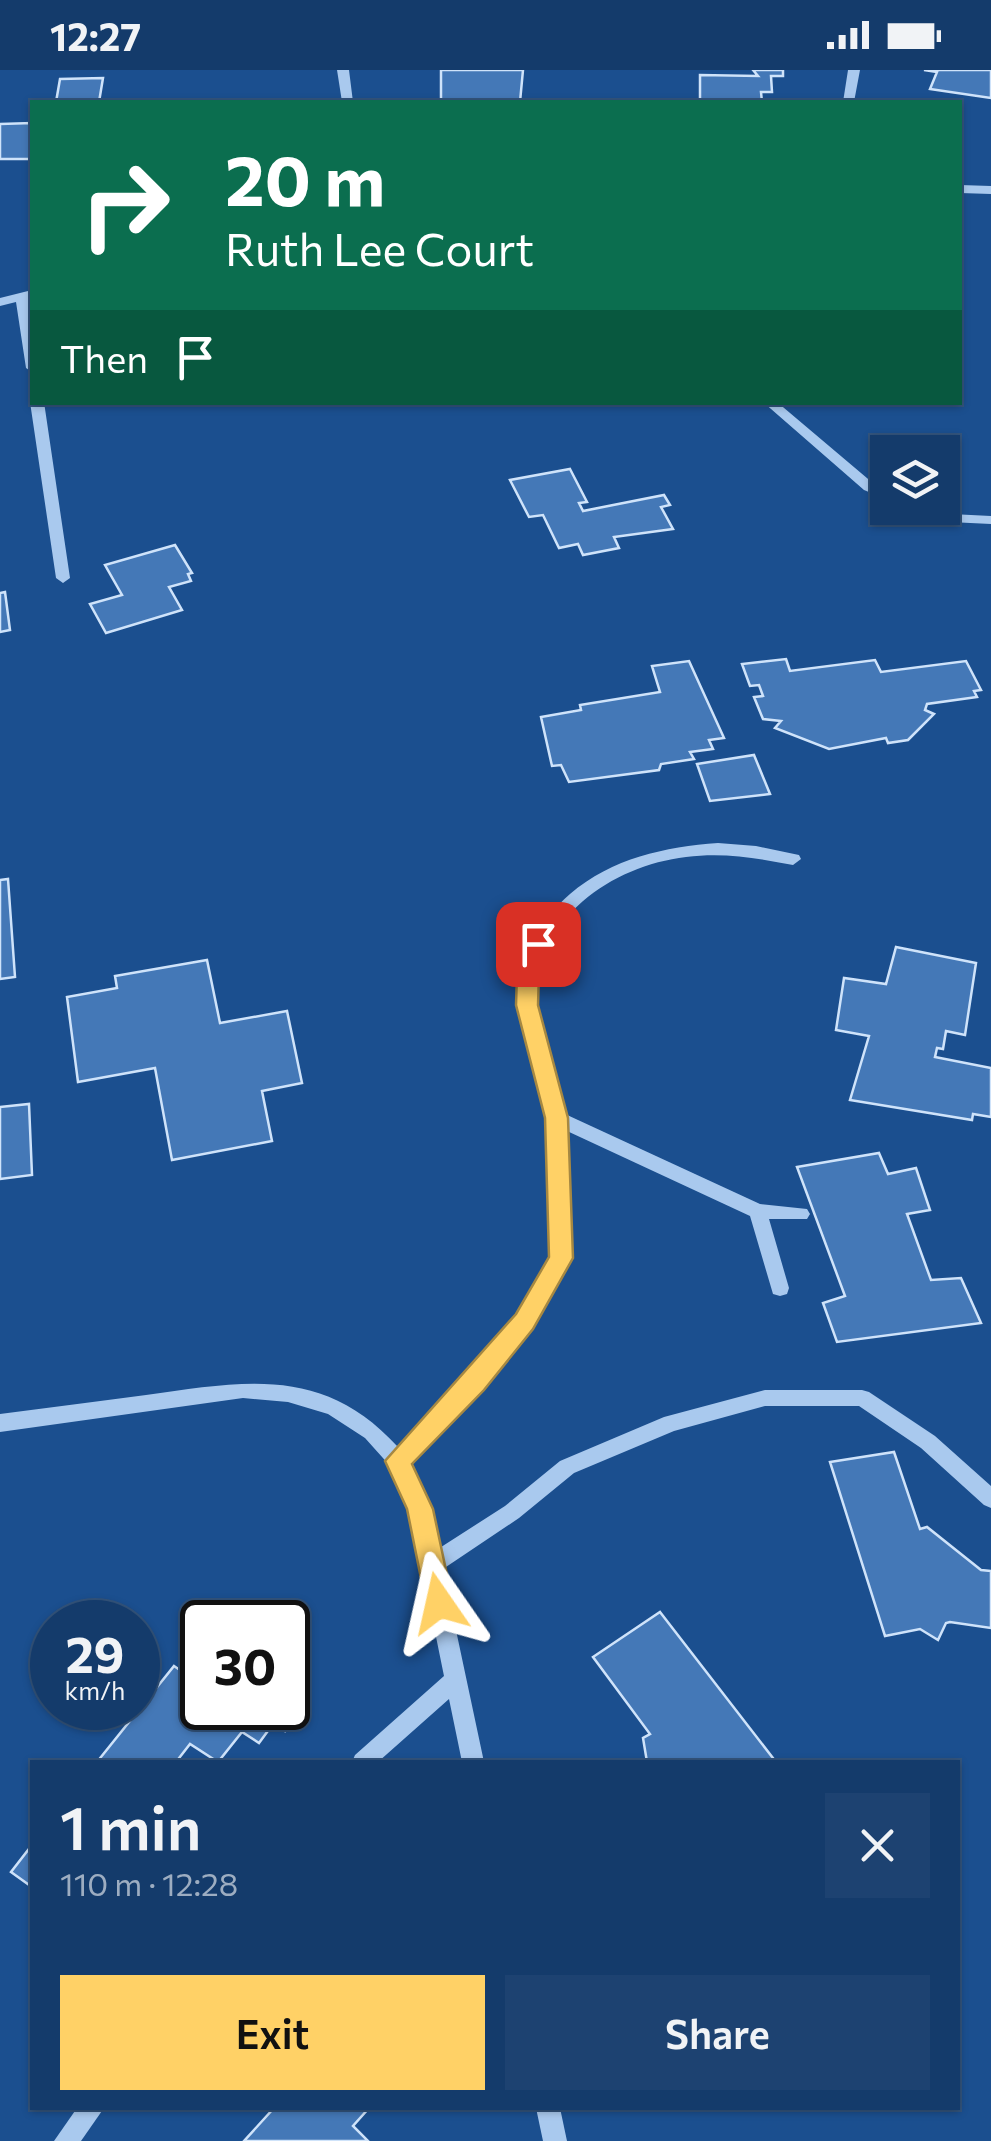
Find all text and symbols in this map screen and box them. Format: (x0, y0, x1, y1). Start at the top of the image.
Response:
text: 12:27 (50, 12, 141, 59)
text: 20 m (225, 135, 385, 220)
icon: right (60, 140, 190, 270)
text: Ruth Lee Court (225, 220, 534, 275)
icon: arrive (168, 330, 223, 385)
text: Then (60, 334, 148, 381)
map controls (870, 435, 960, 525)
button: layers (870, 435, 960, 525)
pin (496, 902, 581, 987)
icon: arrive (511, 917, 566, 972)
position arrow (387, 1551, 491, 1655)
speed limit sign: 30 (180, 1600, 310, 1730)
text: 29 (65, 1622, 124, 1683)
text: km/h (65, 1675, 125, 1705)
text: 1 min (60, 1789, 201, 1862)
button: close (825, 1793, 930, 1898)
text: 110 m · 12:28 (60, 1863, 238, 1903)
button: Exit (60, 1975, 485, 2090)
button: Share (505, 1975, 930, 2090)

